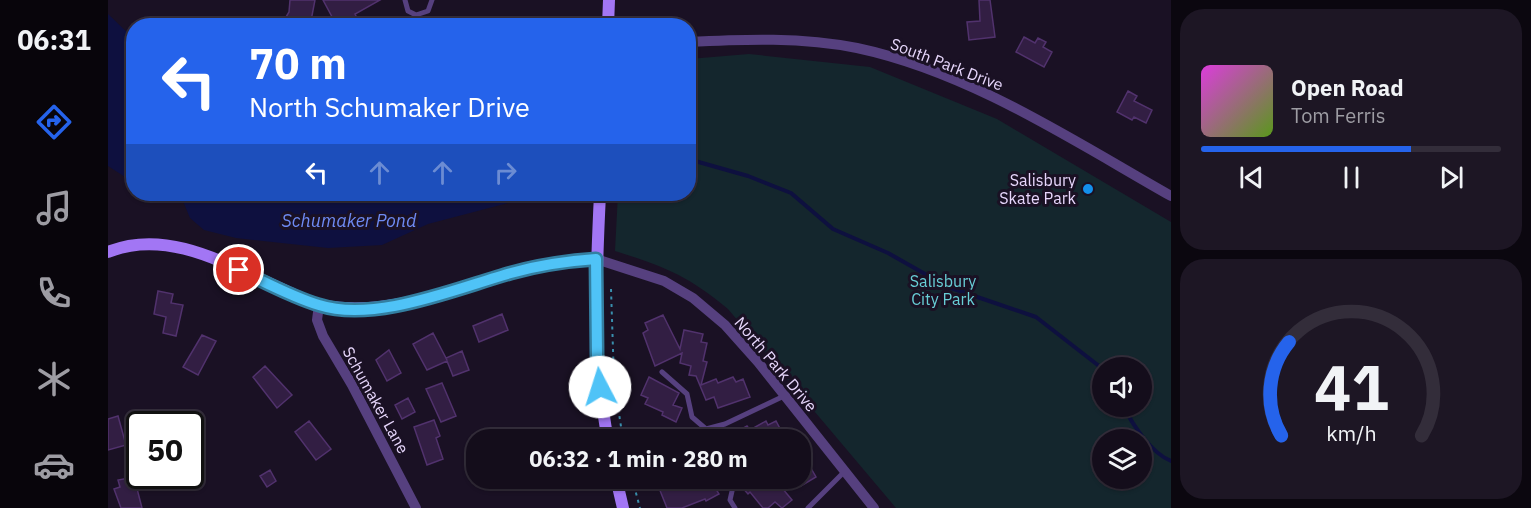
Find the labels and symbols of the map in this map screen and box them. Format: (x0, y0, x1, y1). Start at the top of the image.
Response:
street label: South Park Drive (888, 33, 1006, 95)
place label: Salisbury Skate Park (999, 170, 1077, 208)
marker: Salisbury Skate Park (1081, 182, 1095, 196)
water label: Schumaker Pond (281, 209, 417, 232)
pin (213, 244, 264, 295)
park label: Salisbury City Park (910, 271, 976, 309)
street label: North Park Drive (730, 312, 822, 416)
street label: Schumaker Lane (338, 343, 414, 457)
position arrow (568, 355, 632, 419)
speed limit sign: 50 (126, 411, 204, 489)

